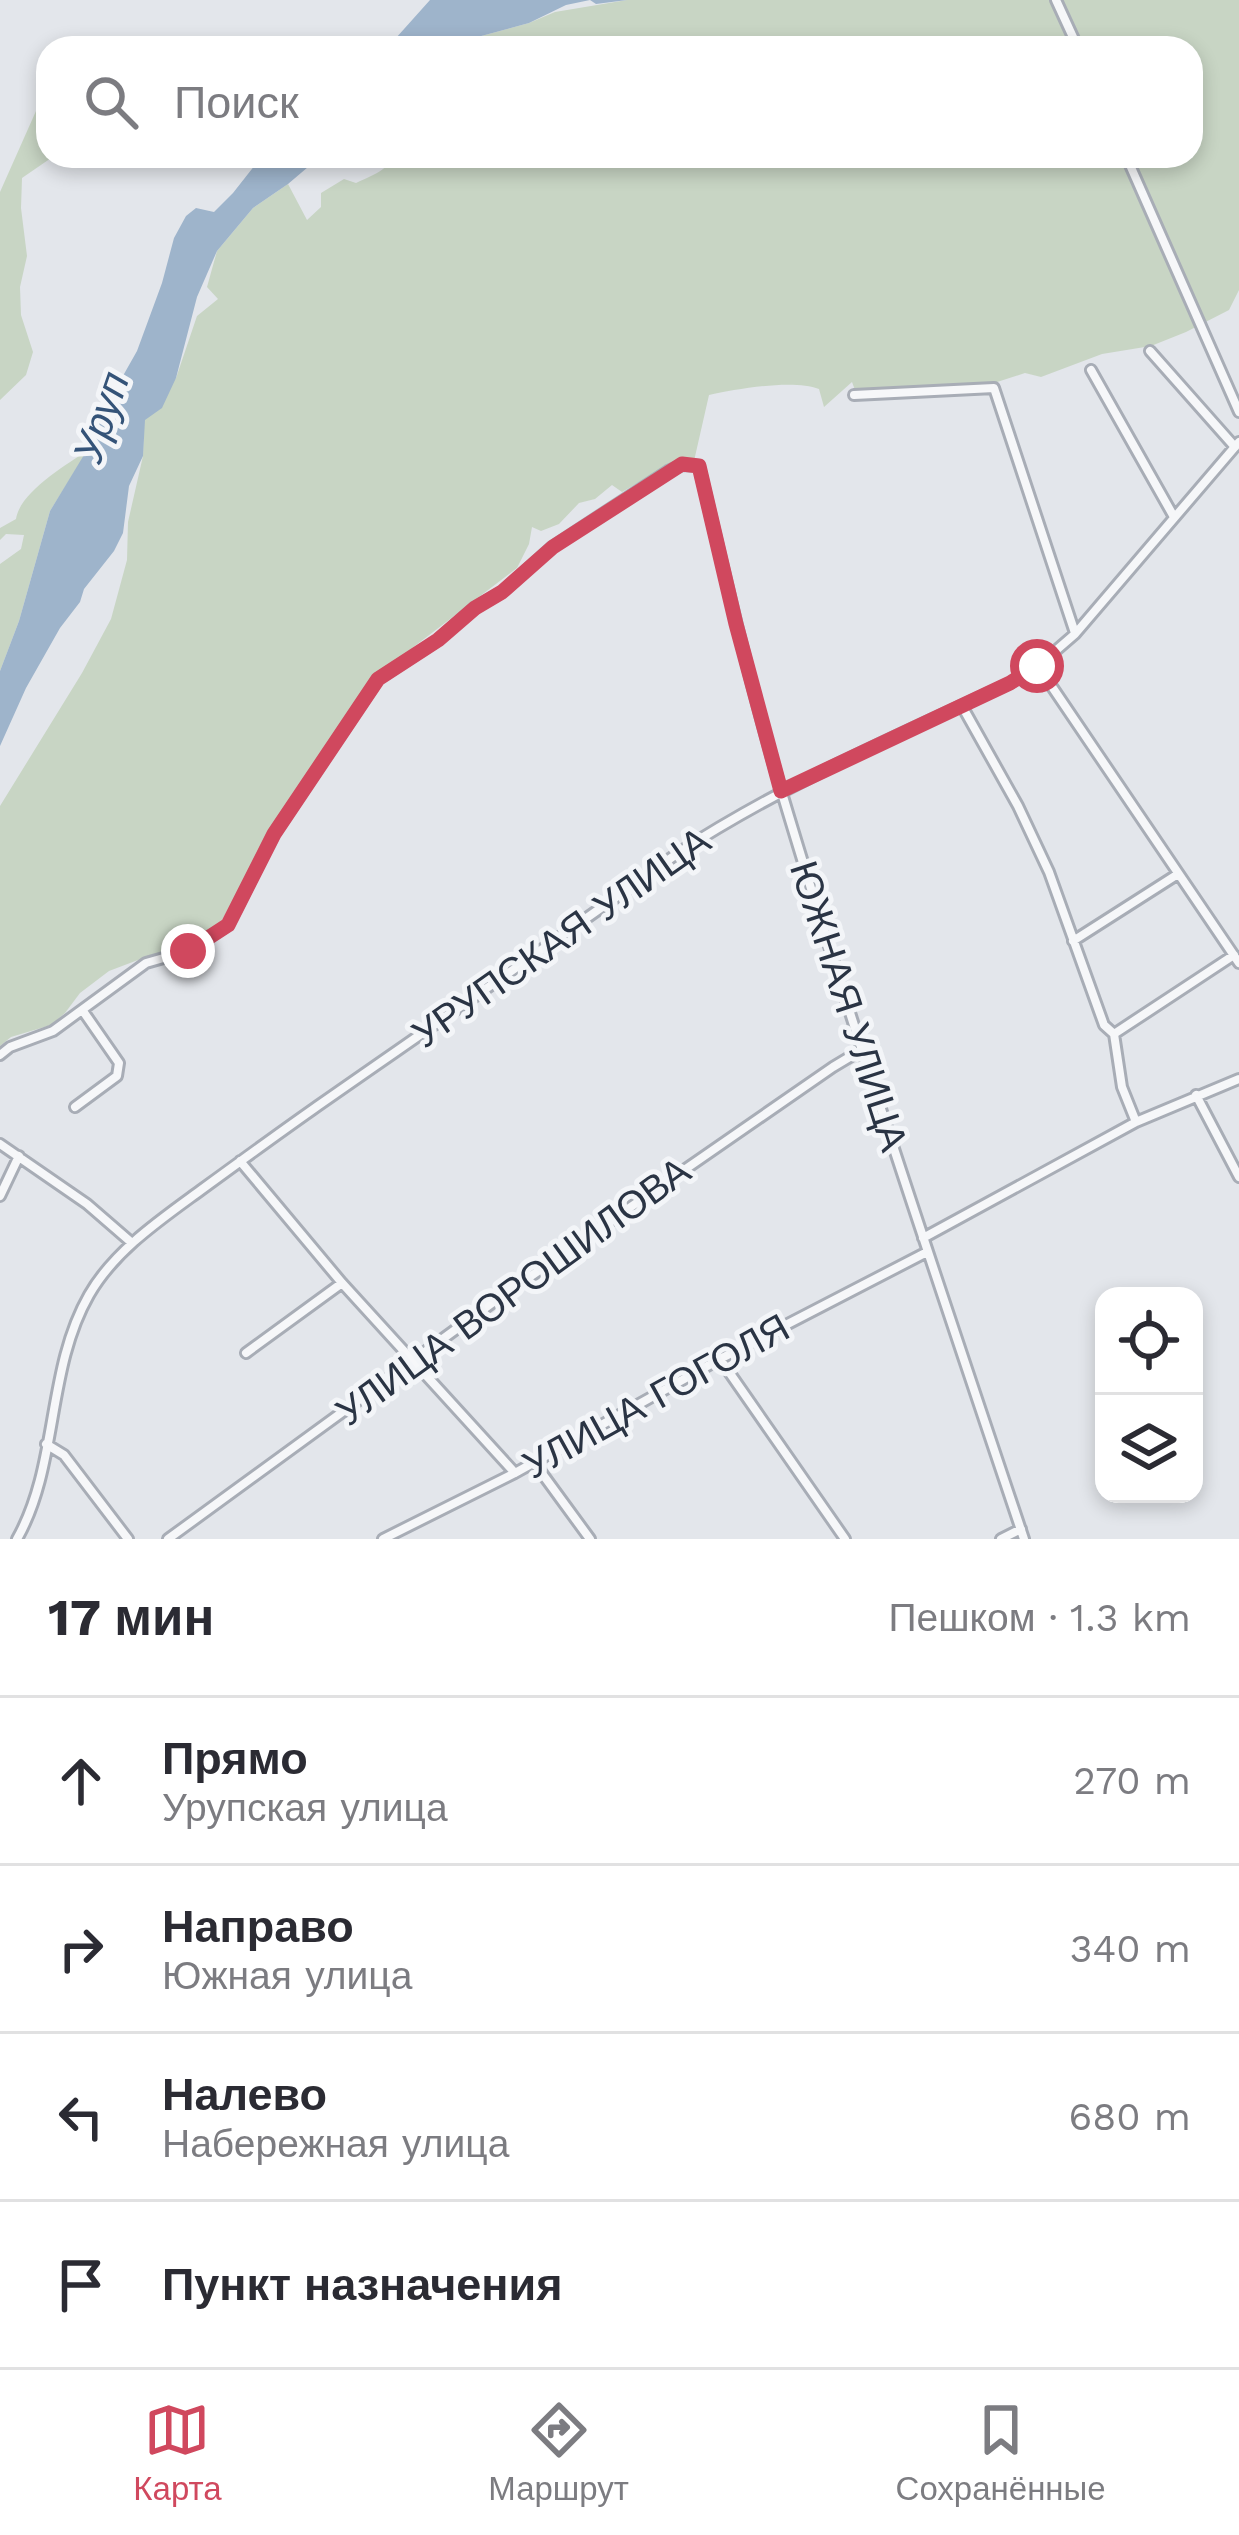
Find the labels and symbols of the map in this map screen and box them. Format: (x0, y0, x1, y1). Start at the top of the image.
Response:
water label: Уруп (62, 365, 139, 470)
route start (1010, 639, 1064, 693)
street label: УРУПСКАЯ УЛИЦА (403, 817, 719, 1057)
street label: ЮЖНАЯ УЛИЦА (781, 855, 917, 1157)
route end (161, 924, 215, 978)
street label: УЛИЦА ВОРОШИЛОВА (327, 1148, 699, 1434)
street label: УЛИЦА ГОГОЛЯ (515, 1304, 797, 1488)

